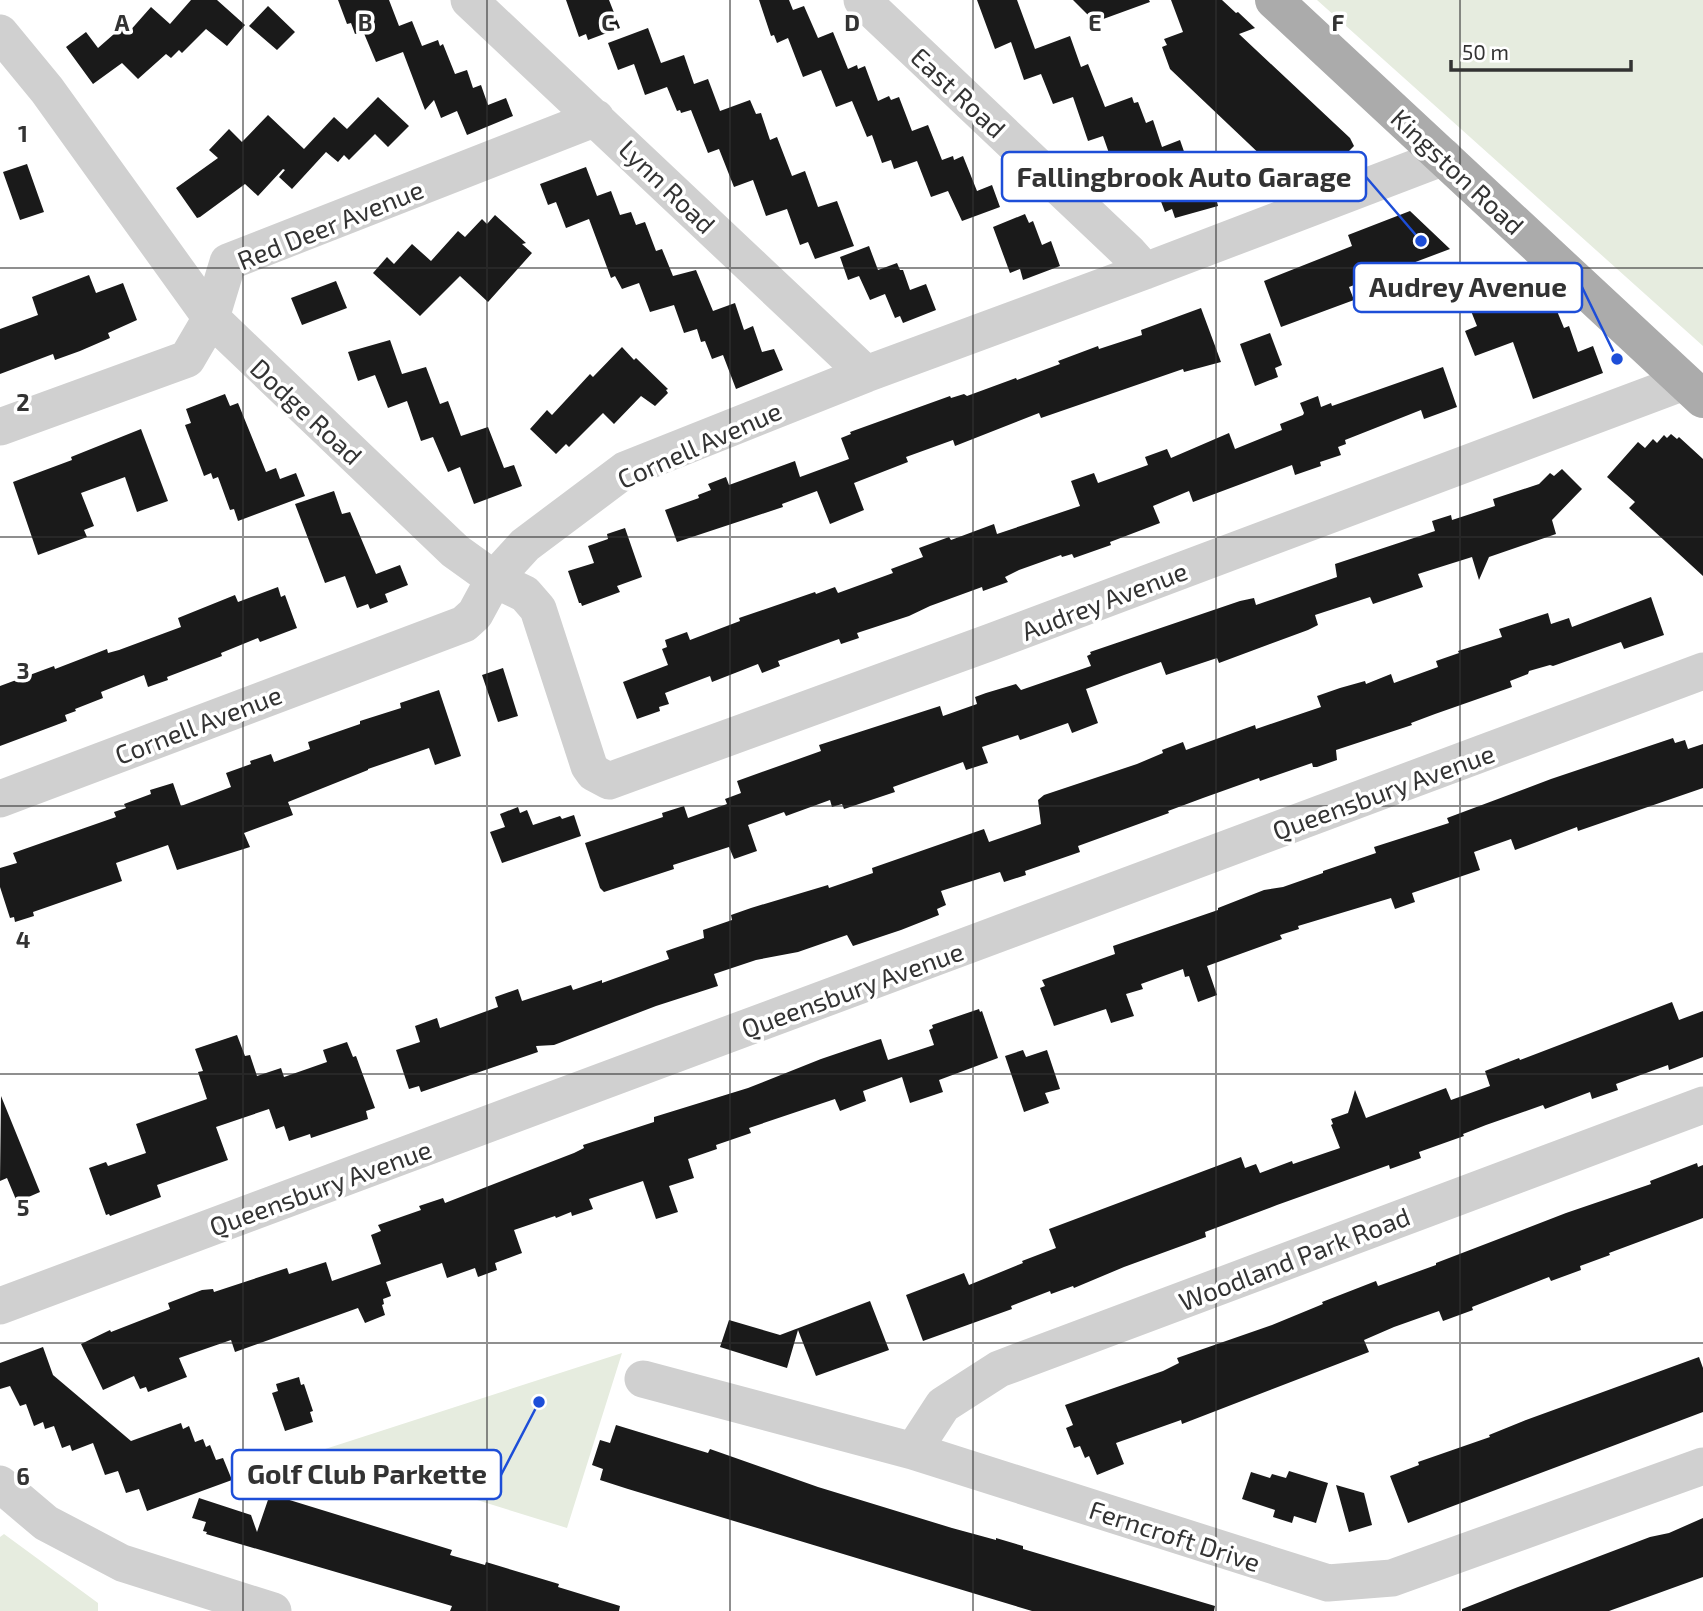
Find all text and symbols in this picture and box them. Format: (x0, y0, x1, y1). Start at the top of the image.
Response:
text: A (114, 8, 130, 36)
text: B (358, 8, 372, 36)
text: C (601, 8, 615, 36)
text: D (844, 8, 860, 36)
text: E (1088, 8, 1102, 36)
text: F (1332, 8, 1345, 36)
scale bar (1451, 28, 1631, 72)
text: 50 m (1462, 39, 1509, 64)
street label: East Road (905, 41, 1013, 143)
street label: Kingston Road (1385, 102, 1531, 240)
text: 1 (18, 119, 28, 147)
street label: Lynn Road (614, 133, 722, 239)
callout: Fallingbrook Auto Garage (1002, 152, 1366, 201)
text: Fallingbrook Auto Garage (1016, 159, 1352, 193)
street label: Red Deer Avenue (232, 173, 428, 275)
callout: Audrey Avenue (1354, 263, 1582, 312)
text: Audrey Avenue (1369, 269, 1567, 303)
street label: Dodge Road (245, 352, 369, 470)
text: 2 (16, 388, 30, 416)
street label: Cornell Avenue (612, 394, 786, 494)
street label: Audrey Avenue (1017, 554, 1191, 646)
text: 3 (16, 656, 30, 684)
street label: Cornell Avenue (110, 678, 286, 770)
street label: Queensbury Avenue (1268, 736, 1498, 846)
text: 4 (16, 925, 30, 953)
street label: Queensbury Avenue (737, 934, 967, 1044)
street label: Queensbury Avenue (205, 1132, 435, 1242)
text: 5 (17, 1193, 29, 1221)
street label: Woodland Park Road (1174, 1200, 1414, 1316)
callout: Golf Club Parkette (232, 1450, 501, 1499)
text: Golf Club Parkette (247, 1456, 487, 1490)
text: 6 (16, 1462, 30, 1490)
street label: Ferncroft Drive (1086, 1493, 1264, 1577)

